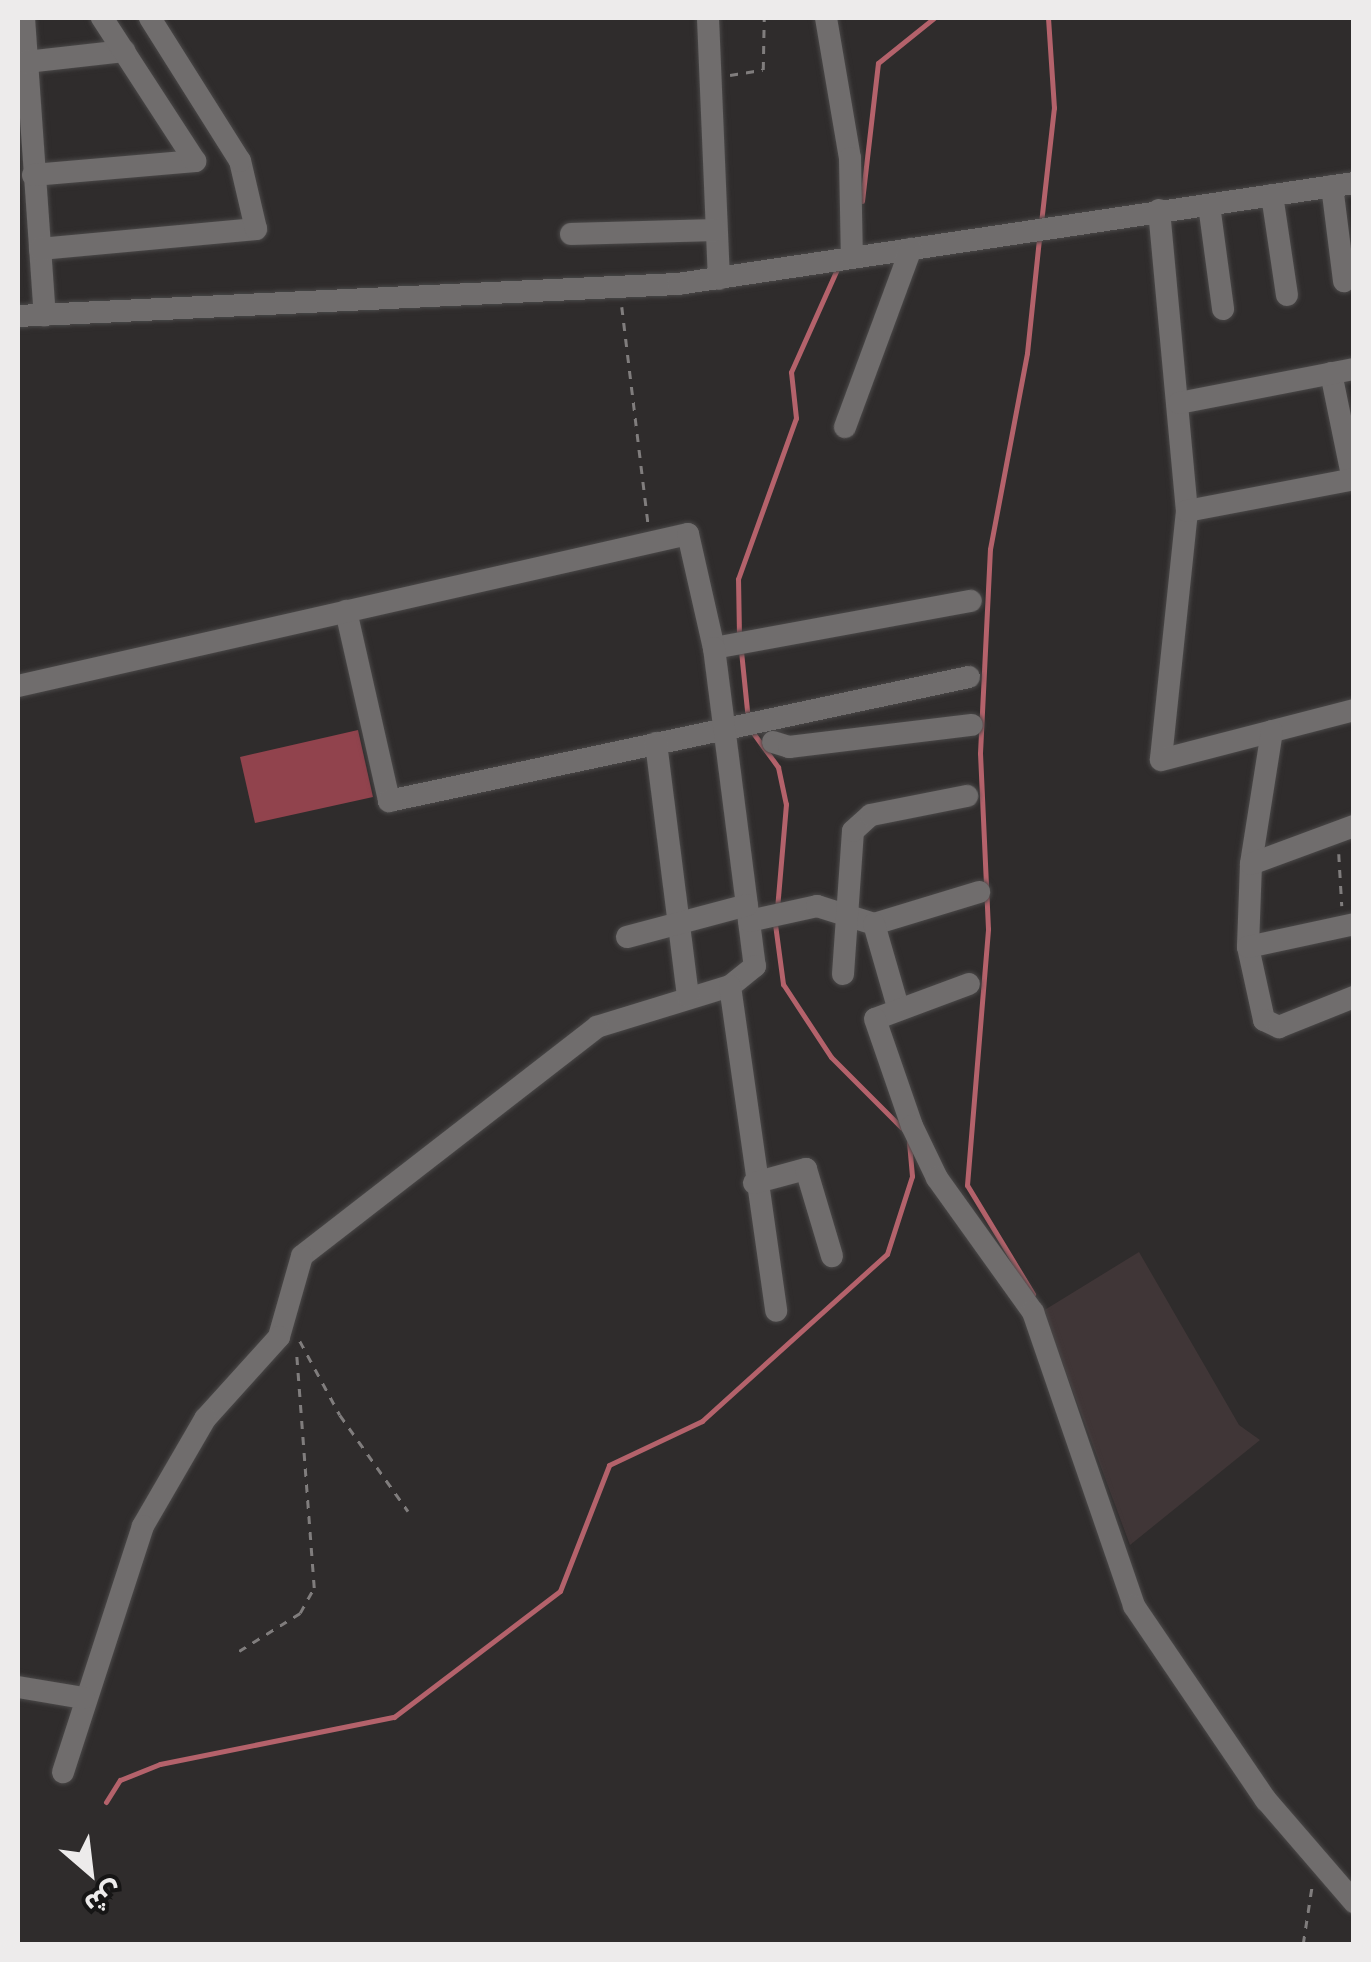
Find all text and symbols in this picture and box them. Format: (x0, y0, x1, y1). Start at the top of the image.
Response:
north arrow (40, 1822, 140, 1922)
text: ش (79, 1874, 129, 1923)

